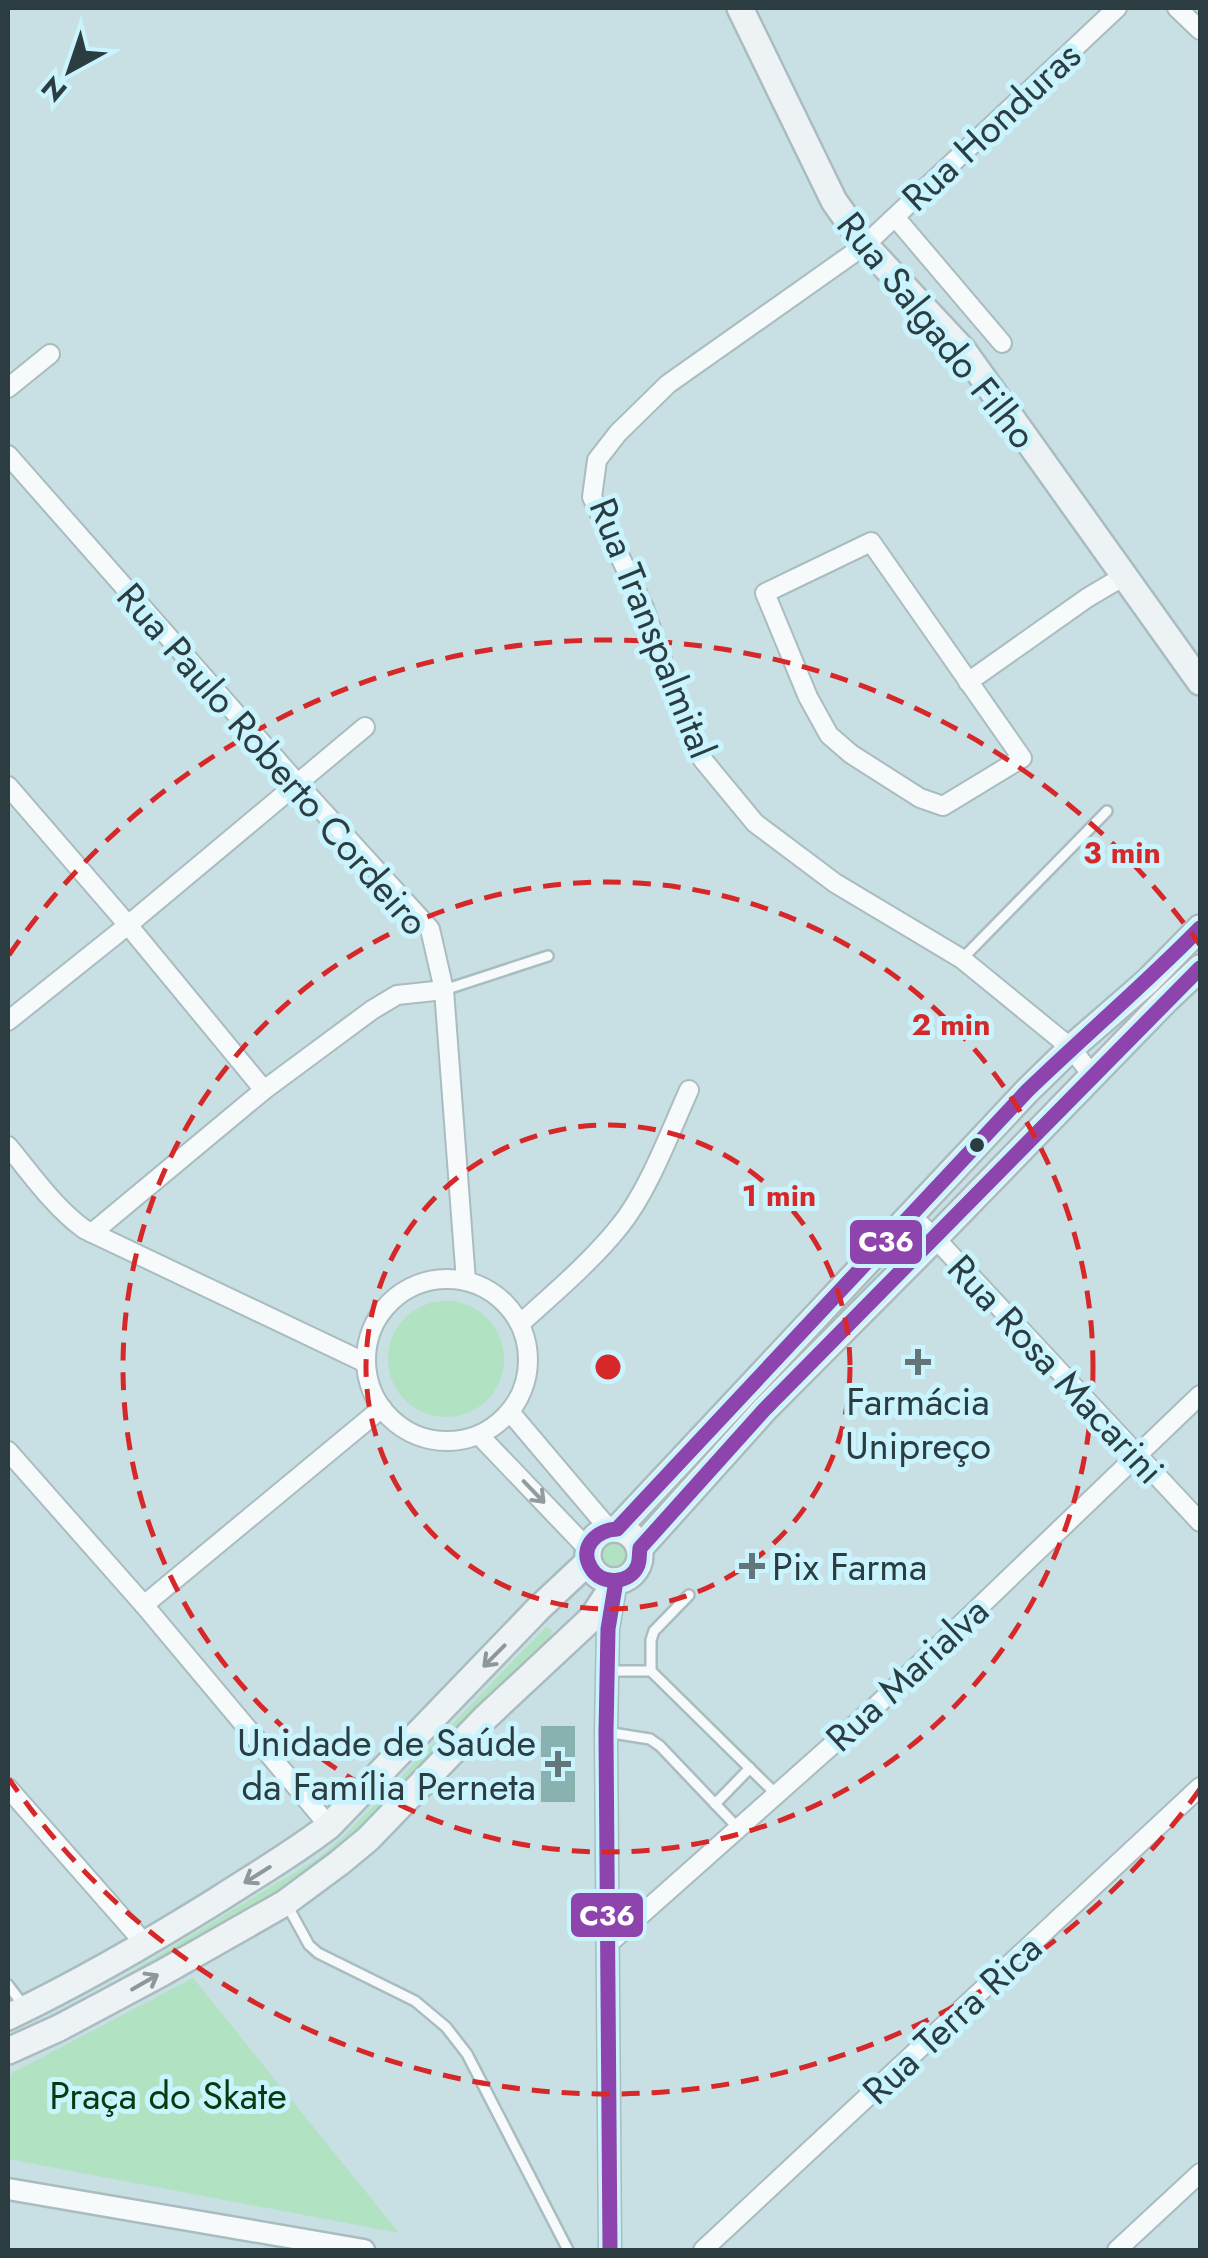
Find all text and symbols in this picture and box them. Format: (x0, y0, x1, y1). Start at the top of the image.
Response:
north arrow (20, 20, 120, 120)
street label: Rua Honduras (889, 28, 1093, 224)
text: N (33, 66, 76, 112)
street label: Rua Salgado Filho (824, 200, 1050, 460)
street label: Rua Transpalmital (576, 490, 730, 766)
street label: Rua Paulo Roberto Cordeiro (104, 571, 442, 947)
text: 3 min (1083, 831, 1161, 874)
text: 2 min (912, 1003, 990, 1046)
unlabelled marker (967, 1135, 987, 1155)
text: 1 min (742, 1174, 816, 1217)
line badge: C36 (848, 1218, 924, 1266)
text: C36 (858, 1221, 914, 1262)
street label: Rua Rosa Macarini (935, 1242, 1177, 1496)
centre of rings (590, 1349, 626, 1385)
marker: Farmácia Unipreço (907, 1351, 929, 1373)
place label: Farmácia Unipreço (845, 1374, 991, 1473)
one-way arrow (522, 1479, 545, 1504)
place label: Pix Farma (772, 1539, 927, 1594)
marker: Pix Farma (741, 1555, 763, 1577)
street label: Rua Marialva (813, 1584, 1001, 1764)
one-way arrow (483, 1643, 507, 1667)
place label: Unidade de Saúde da Família Perneta (237, 1715, 536, 1814)
marker: Unidade de Saúde da Família Perneta (545, 1751, 571, 1777)
one-way arrow (243, 1865, 271, 1885)
line badge: C36 (569, 1891, 645, 1939)
text: C36 (579, 1895, 635, 1936)
street label: Rua Terra Rica (850, 1921, 1054, 2117)
one-way arrow (130, 1972, 159, 1992)
park label: Praça do Skate (49, 2068, 287, 2123)

